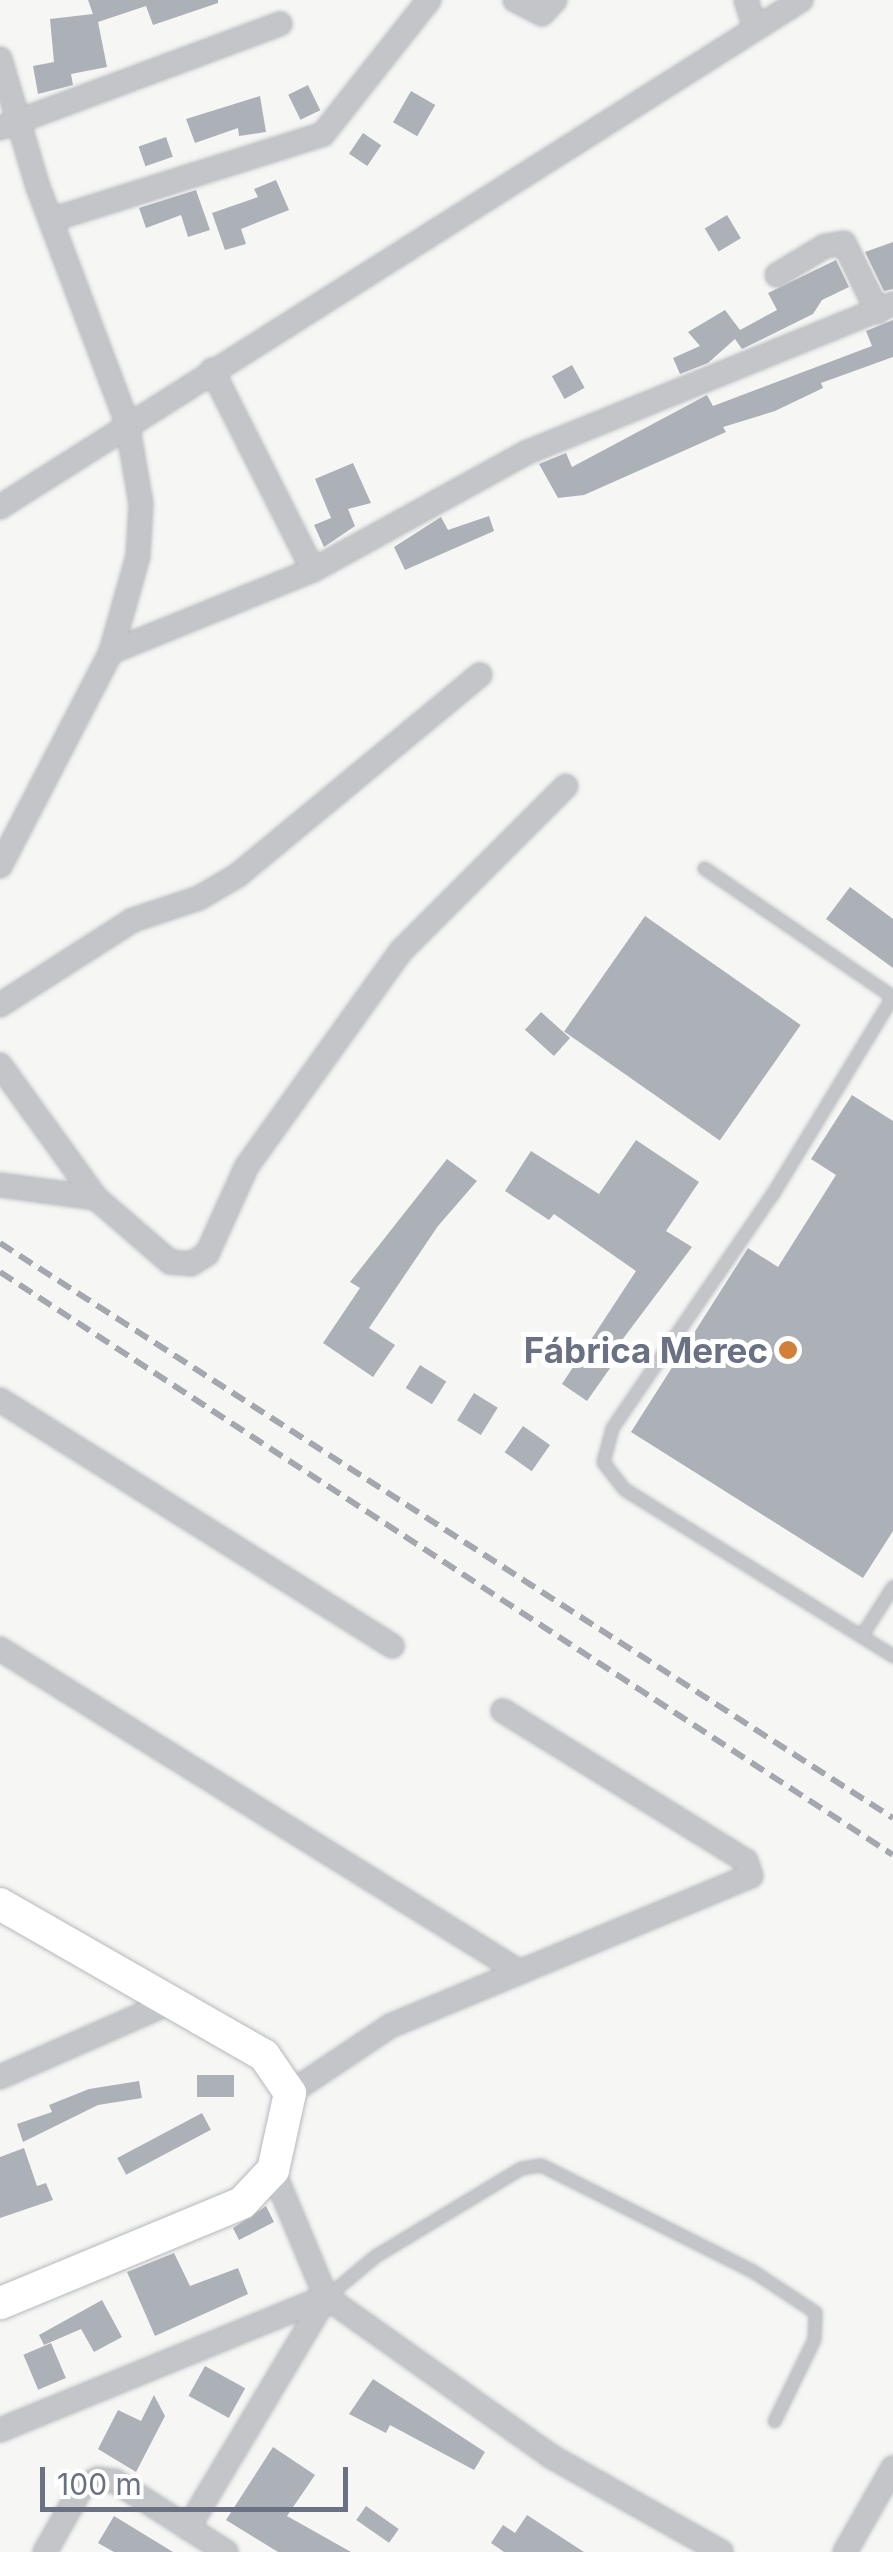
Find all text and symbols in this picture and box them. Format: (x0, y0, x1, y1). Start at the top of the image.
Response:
place label: Fábrica Merec (524, 1329, 768, 1371)
marker: Fábrica Merec (777, 1339, 799, 1361)
scale bar (45, 2447, 352, 2509)
text: 100 m (57, 2466, 142, 2502)

